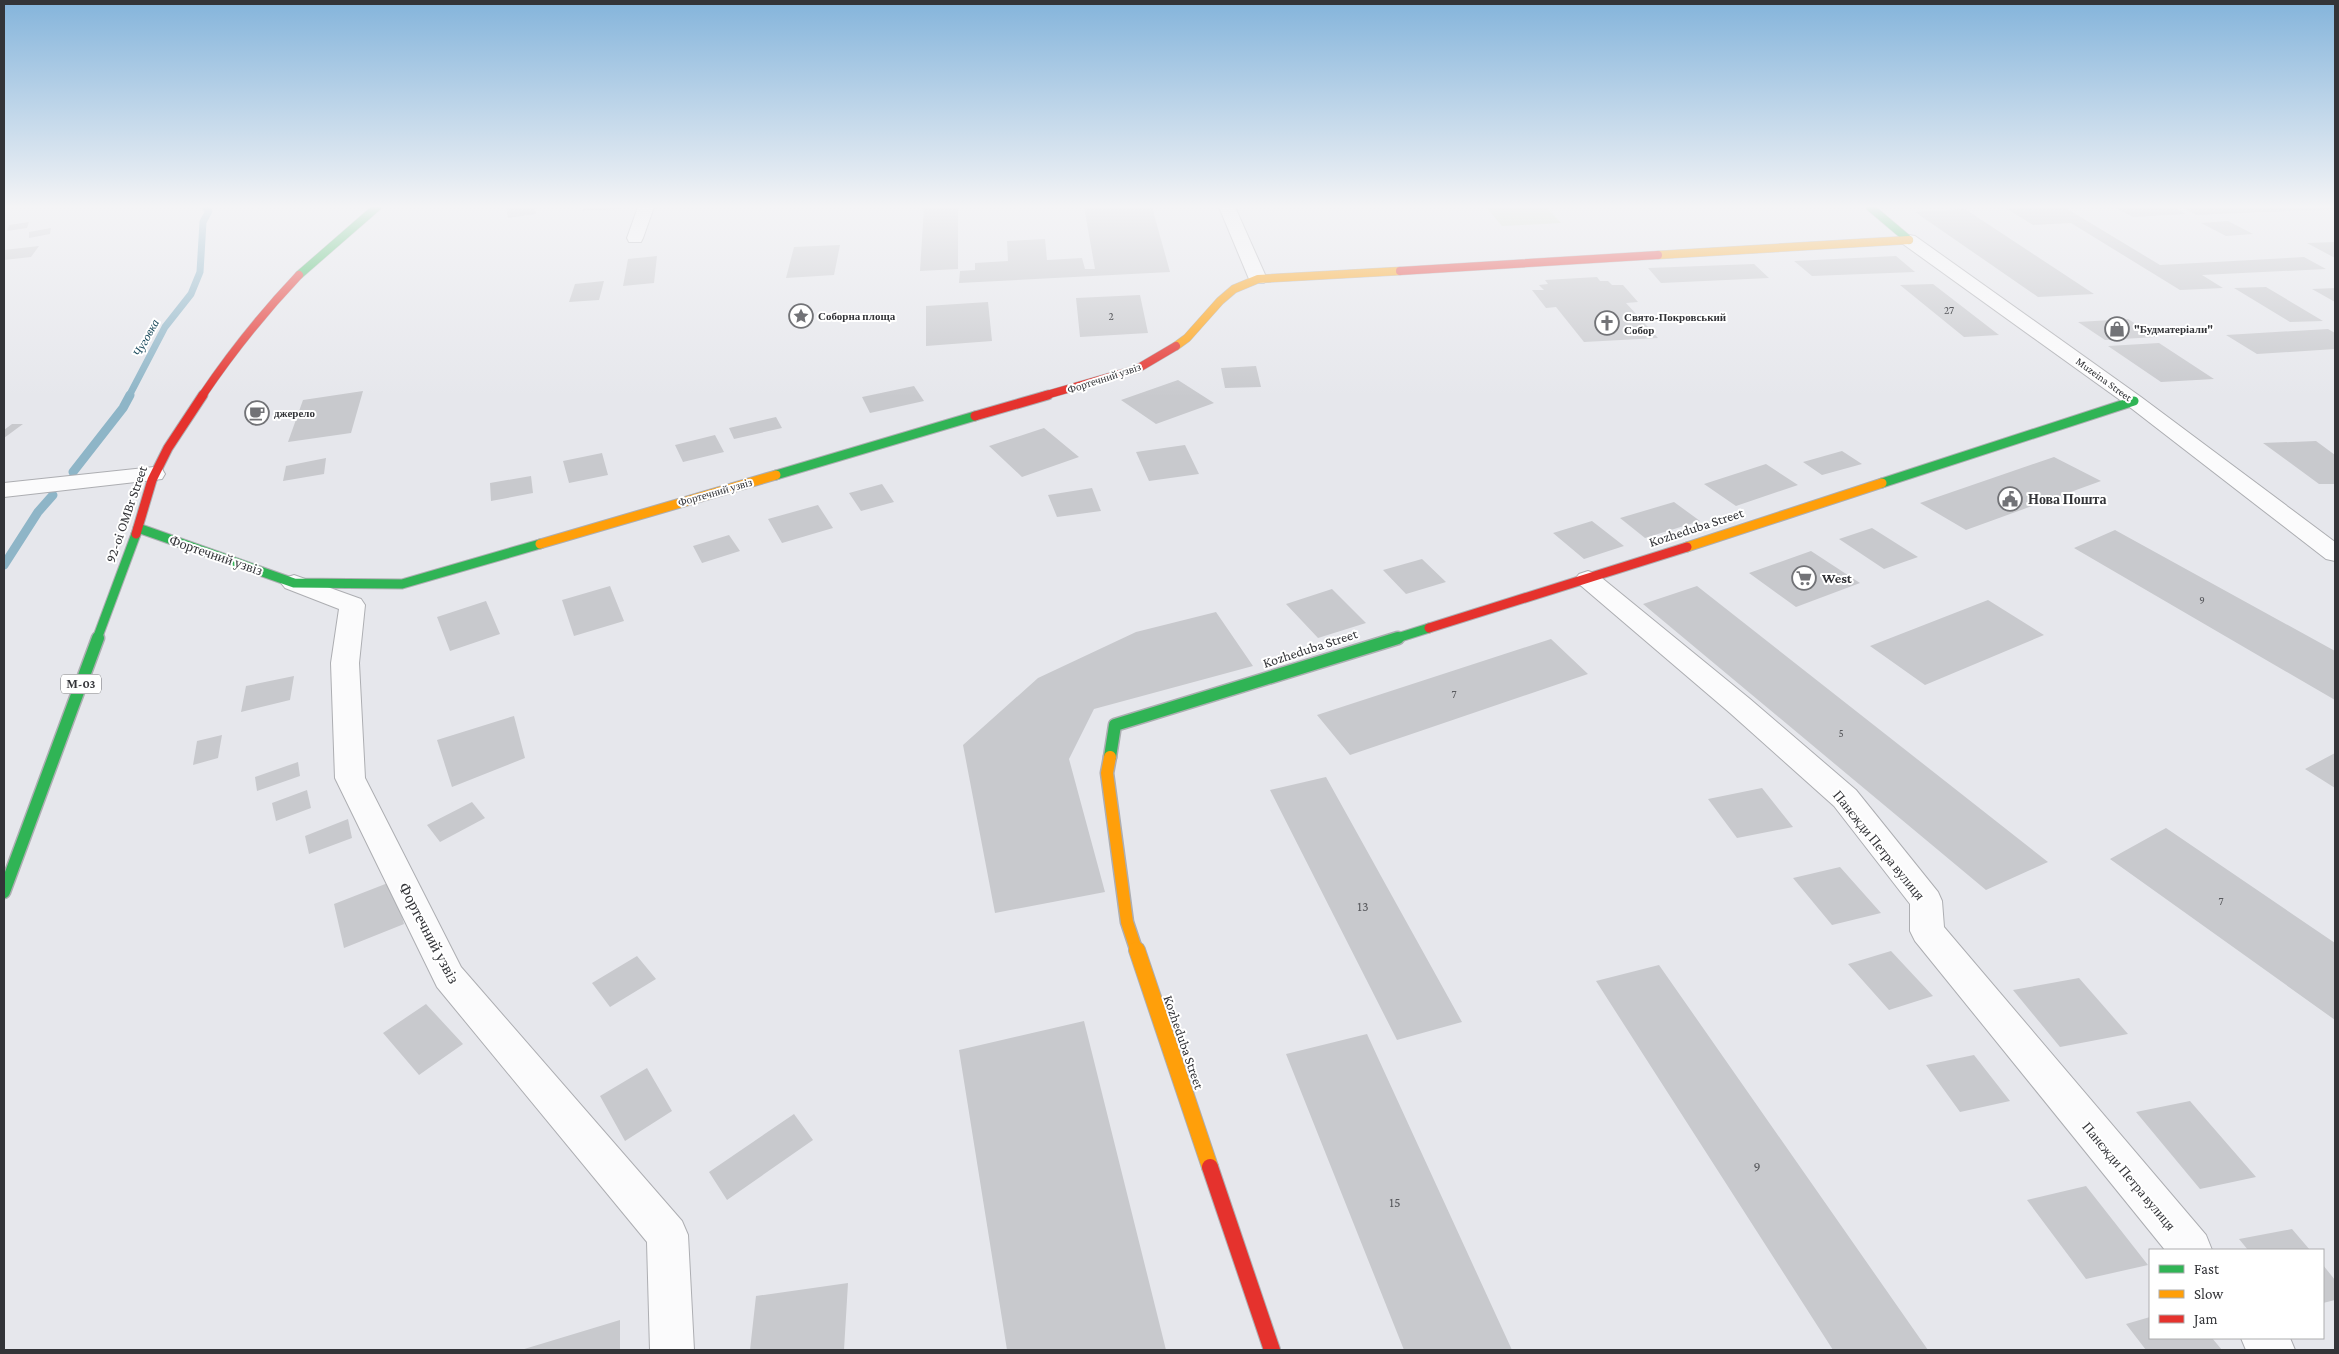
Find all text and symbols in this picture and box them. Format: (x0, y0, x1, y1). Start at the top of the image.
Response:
place icon: Соборна площа (788, 303, 814, 329)
house number: 27 (1944, 304, 1954, 316)
place label: Соборна площа (818, 310, 896, 322)
house number: 2 (1108, 310, 1114, 322)
church icon: Свято-Покровський Собор (1594, 310, 1620, 336)
place label: Свято-Покровський Собор (1624, 311, 1727, 336)
shop icon: "Будматеріали" (2104, 316, 2130, 342)
water label: Чуговка (130, 317, 162, 359)
place label: "Будматеріали" (2134, 323, 2213, 335)
street label: Muzeina Street (2074, 355, 2135, 404)
street label: Фортечний узвіз (1066, 360, 1142, 396)
cafe icon: джерело (244, 400, 270, 426)
place label: джерело (274, 407, 315, 419)
street label: 92-oi OMBr Street (102, 463, 150, 564)
street label: Фортечний узвіз (677, 476, 753, 508)
public building icon: Нова Пошта (1997, 486, 2023, 512)
place label: Нова Пошта (2028, 491, 2107, 507)
street label: Kozheduba Street (1647, 504, 1746, 550)
street label: Фортечний узвіз (167, 532, 265, 579)
supermarket icon: West (1791, 565, 1817, 591)
place label: West (1821, 570, 1853, 586)
house number: 9 (2199, 594, 2205, 606)
street label: Kozheduba Street (1261, 625, 1360, 671)
road number: М-03 (61, 674, 101, 694)
house number: 7 (1451, 688, 1457, 700)
house number: 5 (1838, 727, 1844, 739)
street label: Панєжди Петра вулиця (1830, 787, 1928, 903)
street label: Фортечний узвіз (394, 880, 463, 987)
house number: 7 (2218, 895, 2224, 907)
house number: 13 (1357, 898, 1369, 914)
street label: Kozheduba Street (1160, 993, 1208, 1091)
street label: Панєжди Петра вулиця (2079, 1119, 2179, 1234)
house number: 9 (1753, 1158, 1761, 1174)
house number: 15 (1389, 1194, 1401, 1210)
legend (2149, 1249, 2324, 1339)
text: Fast (2194, 1261, 2220, 1277)
text: Slow (2194, 1286, 2224, 1302)
text: Jam (2192, 1311, 2217, 1328)

